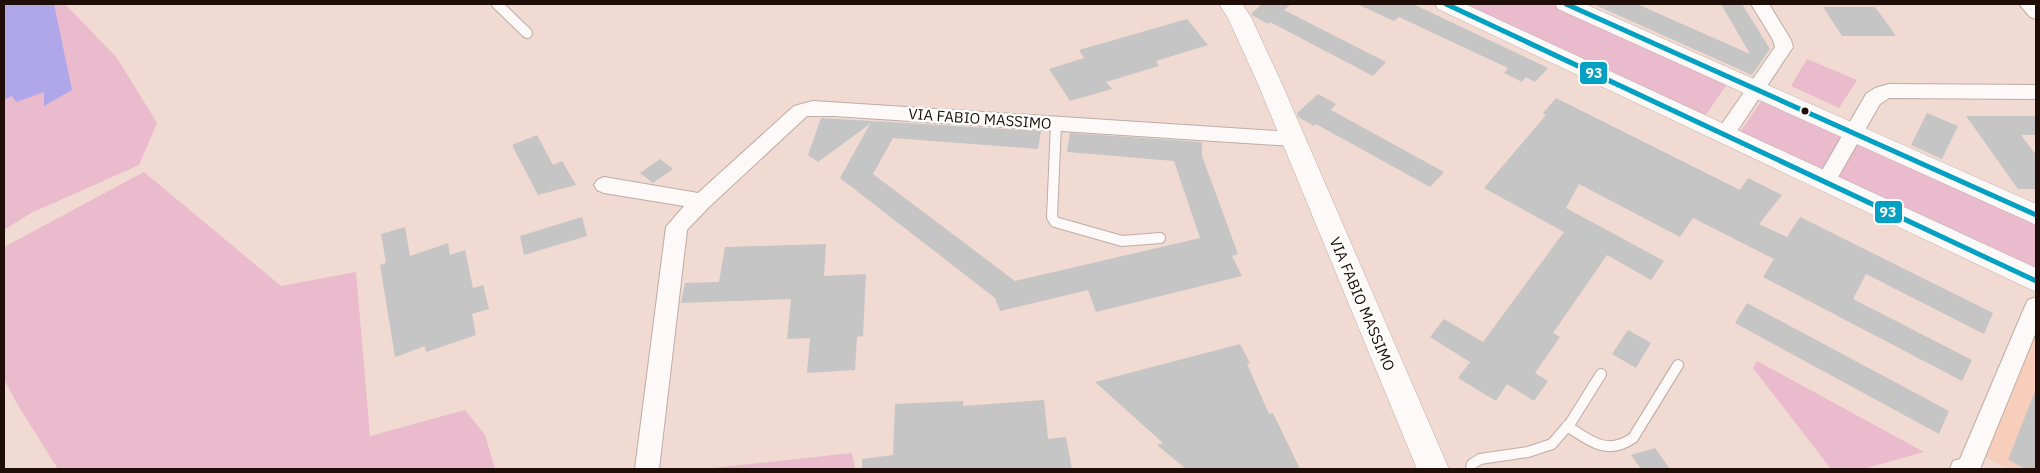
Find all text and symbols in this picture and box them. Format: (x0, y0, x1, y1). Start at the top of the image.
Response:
line badge: 93 (1579, 61, 1608, 85)
text: 93 (1586, 64, 1602, 82)
street label: VIA FABIO MASSIMO (908, 104, 1052, 133)
unlabelled marker (1800, 106, 1810, 116)
line badge: 93 (1874, 200, 1903, 224)
text: 93 (1880, 203, 1896, 221)
street label: VIA FABIO MASSIMO (1326, 234, 1399, 374)

